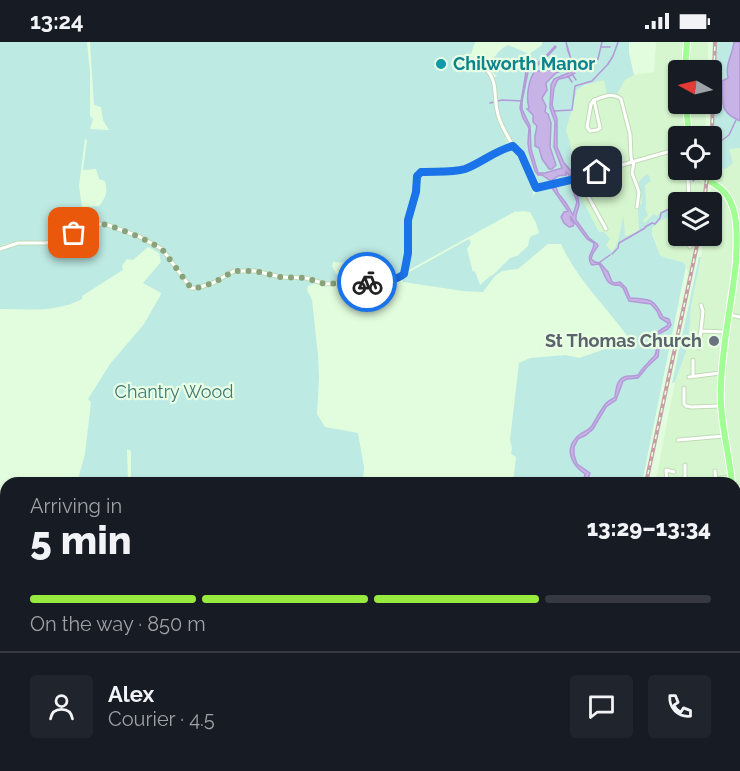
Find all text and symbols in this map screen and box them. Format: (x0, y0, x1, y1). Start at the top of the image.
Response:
text: 13:24 (30, 8, 84, 34)
place label: Chilworth Manor (453, 53, 595, 74)
marker: Chilworth Manor (434, 57, 448, 71)
north arrow (668, 60, 722, 114)
map controls (668, 60, 722, 246)
button: locate (668, 126, 722, 180)
pin (571, 146, 622, 197)
icon: home (580, 155, 613, 188)
button: layers (668, 192, 722, 246)
pin (48, 207, 99, 258)
icon: bag (57, 216, 90, 249)
courier (337, 252, 397, 312)
icon: bike (351, 266, 384, 299)
place label: St Thomas Church (545, 330, 702, 351)
marker: St Thomas Church (707, 334, 721, 348)
park label: Chantry Wood (115, 381, 233, 402)
text: Arriving in (30, 494, 122, 518)
text: 13:29–13:34 (587, 515, 711, 541)
text: 5 min (30, 517, 132, 563)
text: On the way · 850 m (30, 612, 206, 636)
button: person (30, 675, 93, 738)
button: chat (570, 675, 633, 738)
button: phone (648, 675, 711, 738)
text: Alex (108, 681, 154, 707)
text: Courier · 4.5 (108, 707, 215, 731)

